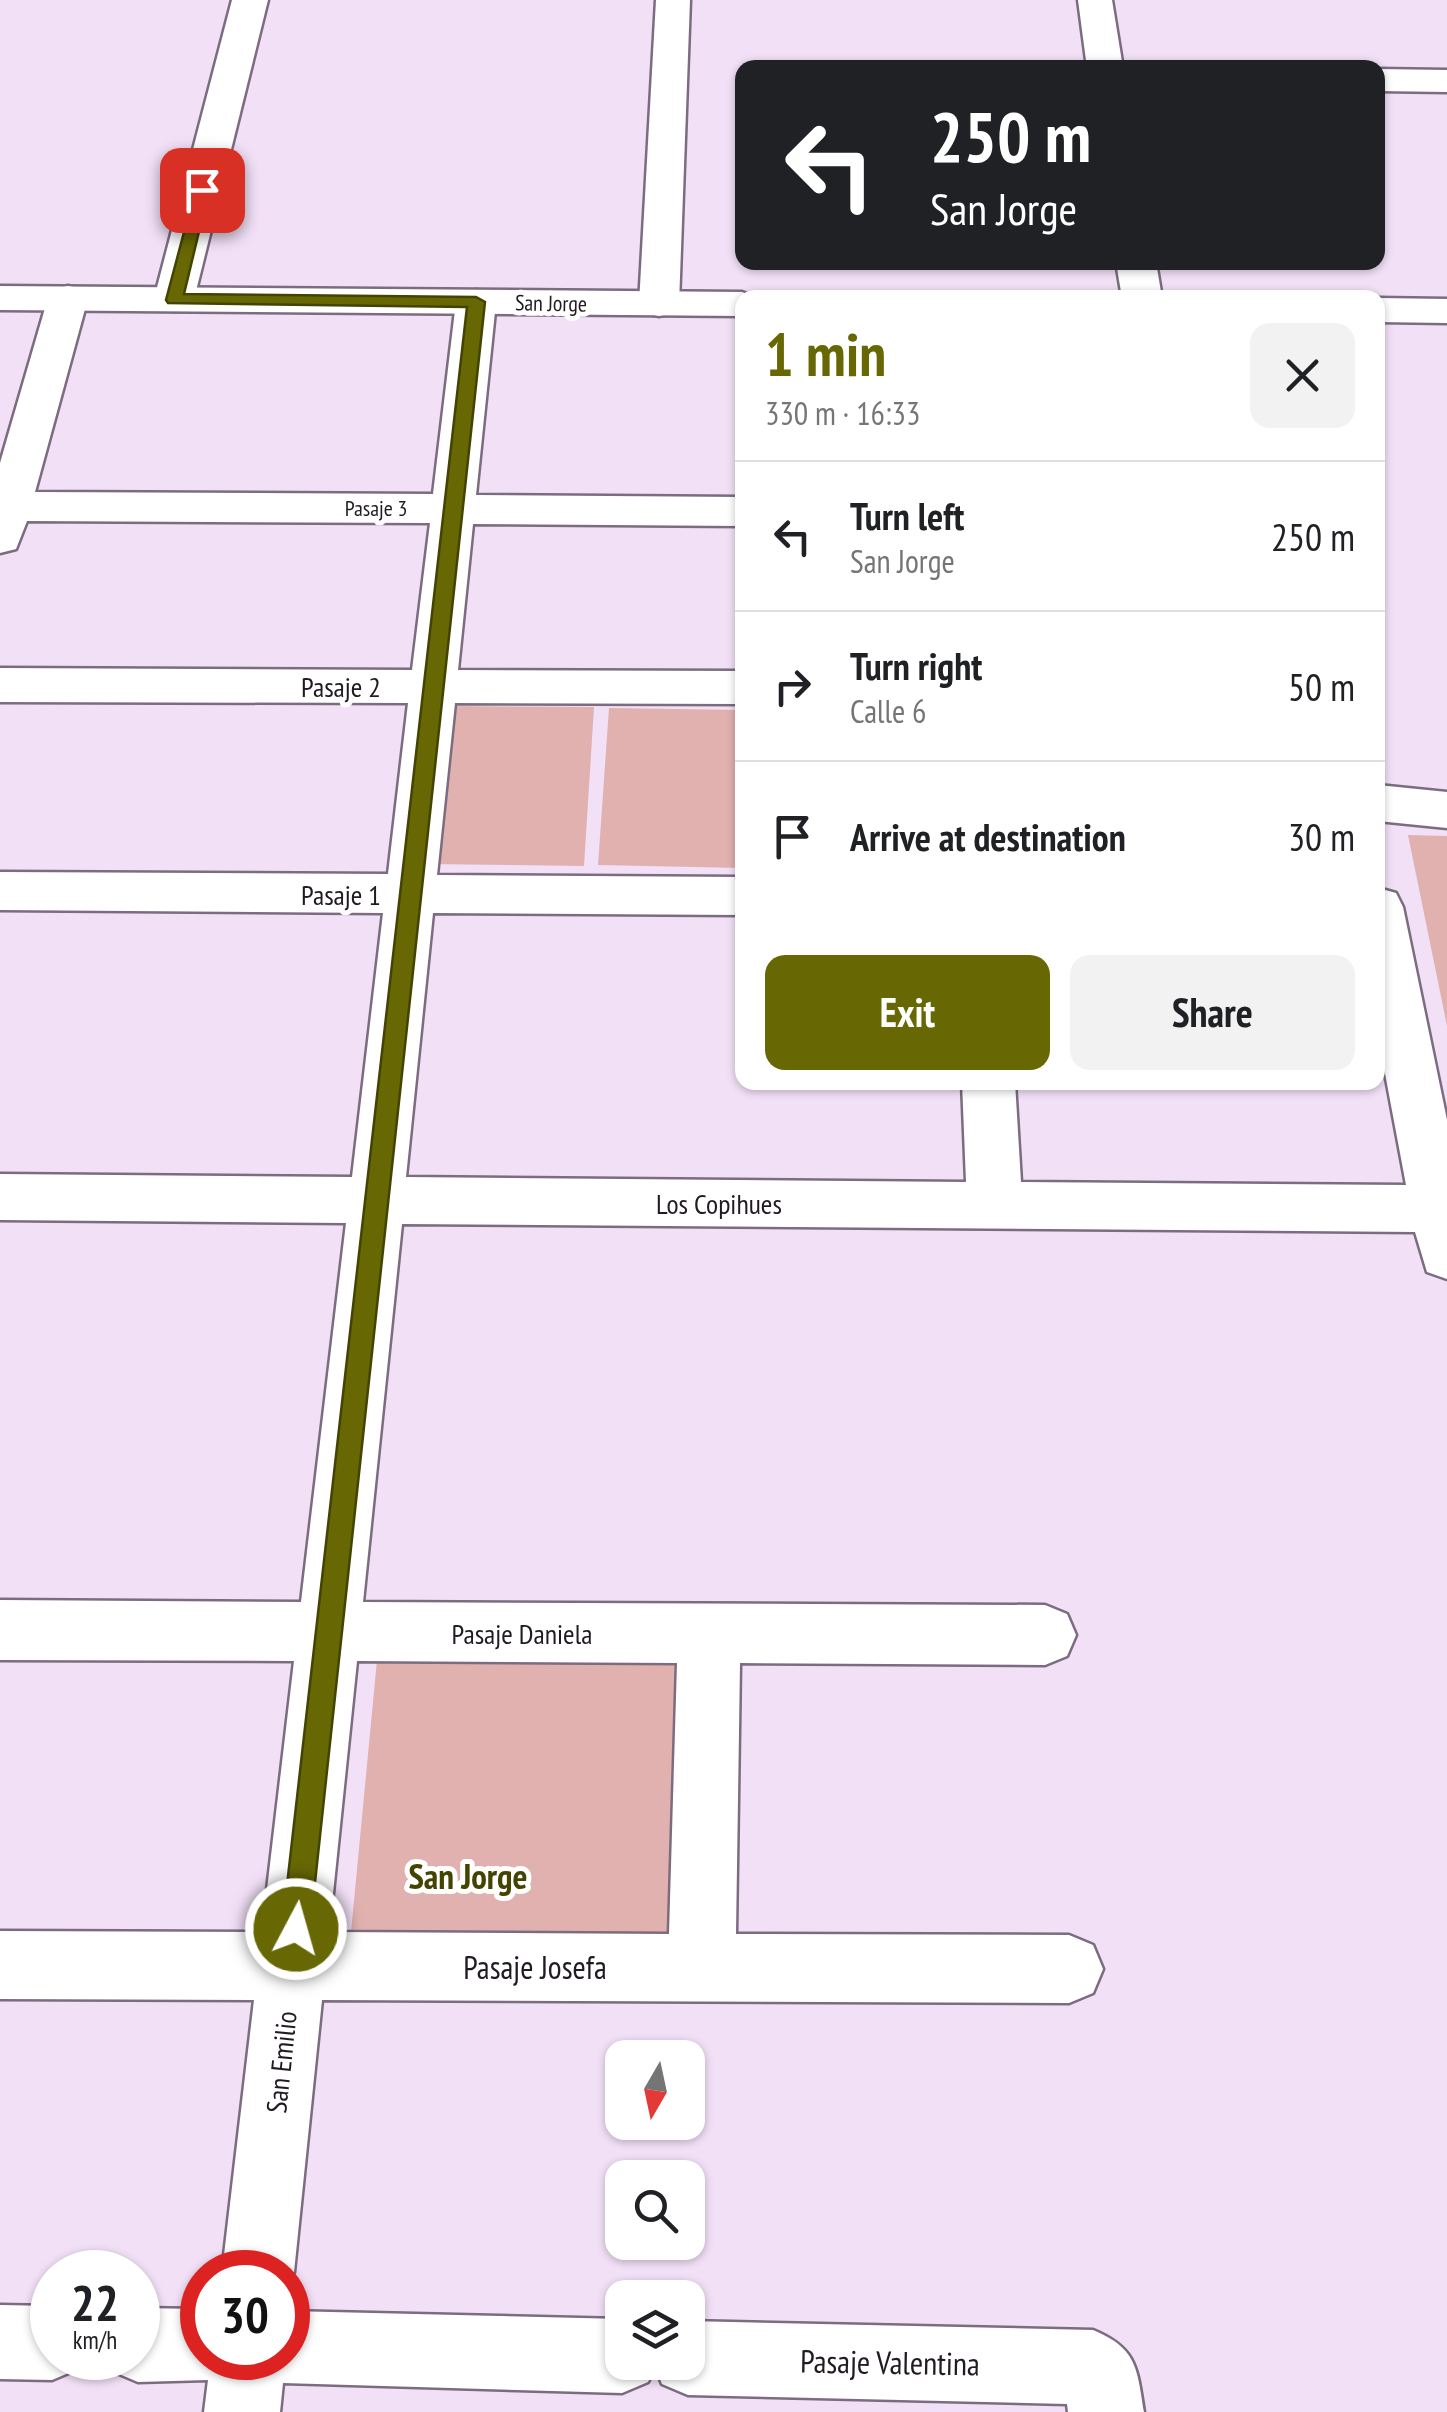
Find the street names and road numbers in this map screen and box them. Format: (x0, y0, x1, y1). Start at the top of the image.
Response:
street label: San Jorge (515, 288, 587, 318)
street label: Pasaje 3 (345, 494, 407, 522)
street label: Pasaje 2 (301, 668, 381, 705)
street label: Pasaje 1 (301, 876, 381, 913)
street label: Los Copihues (656, 1185, 782, 1222)
street label: Pasaje Daniela (452, 1615, 592, 1652)
street label: Pasaje Josefa (463, 1946, 607, 1988)
street label: San Emilio (257, 2009, 305, 2115)
street label: Pasaje Valentina (800, 2339, 980, 2385)

